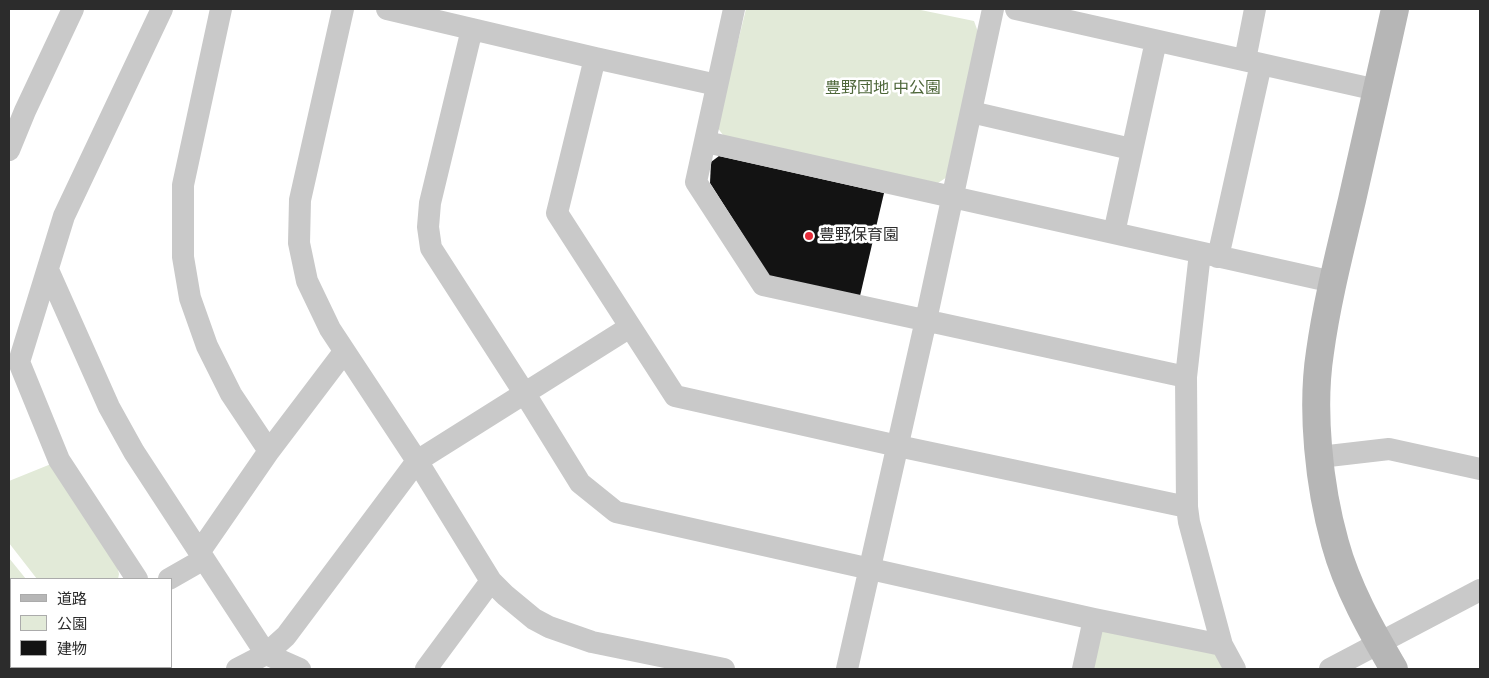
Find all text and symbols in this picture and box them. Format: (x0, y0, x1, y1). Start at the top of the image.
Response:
park label: 豊野団地 中公園 (825, 79, 941, 99)
place label: 豊野保育園 (819, 226, 899, 246)
marker: 豊野保育園 (803, 230, 815, 242)
legend (10, 578, 172, 668)
text: 道路 (57, 590, 87, 608)
text: 公園 (57, 615, 87, 633)
text: 建物 (57, 640, 87, 658)

